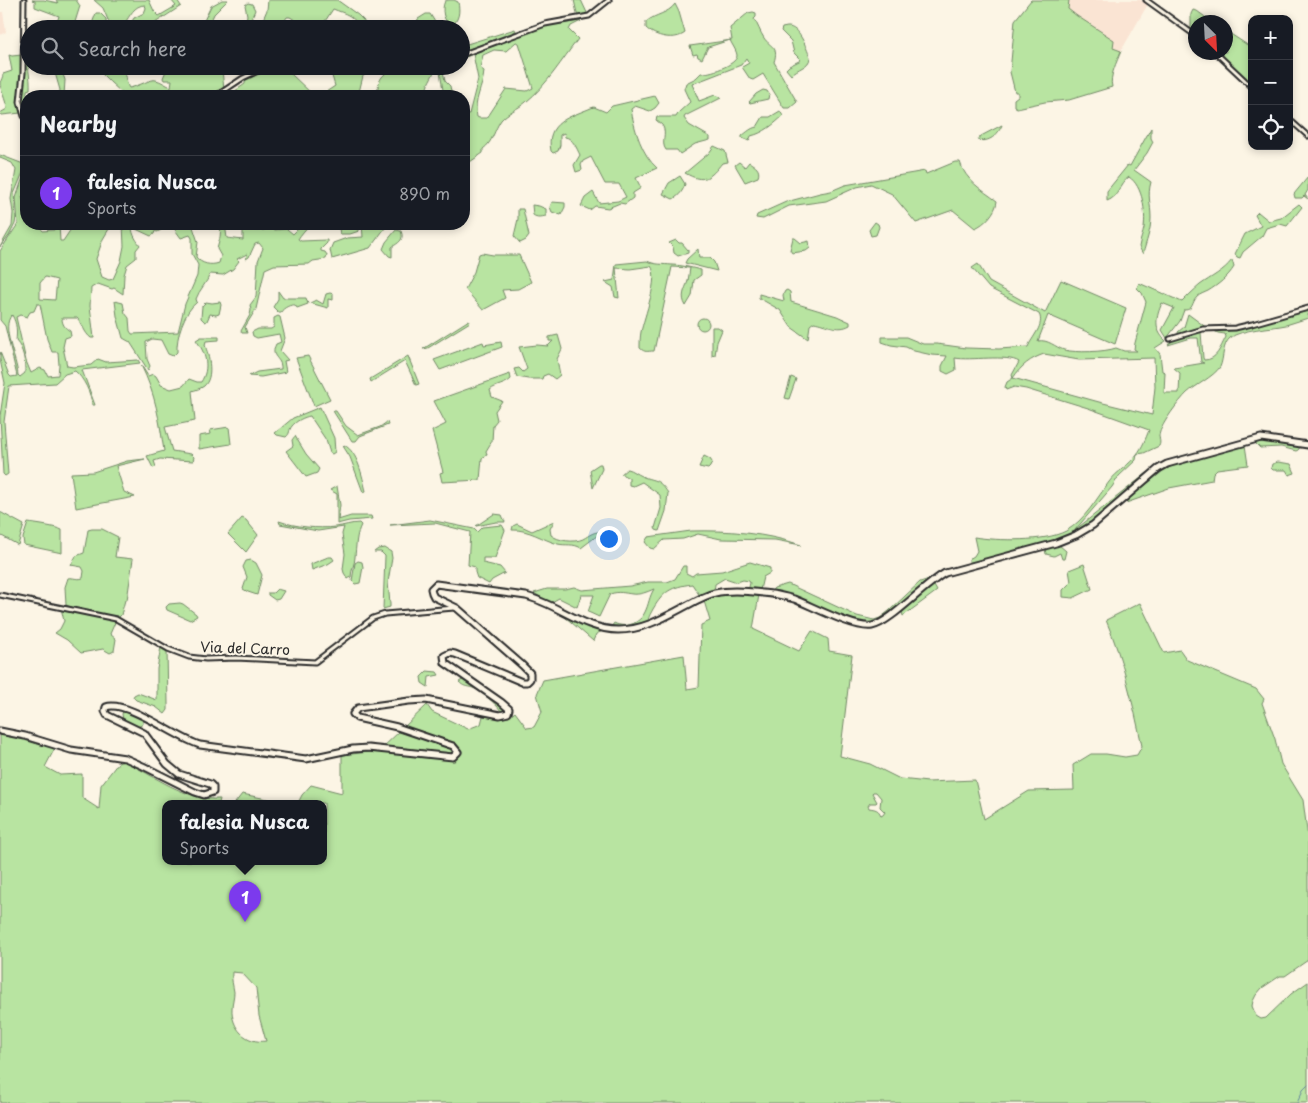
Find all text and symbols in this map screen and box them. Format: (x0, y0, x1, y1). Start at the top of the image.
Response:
north arrow (1188, 15, 1233, 60)
map controls (1248, 15, 1293, 150)
button: + (1248, 15, 1293, 60)
search box (20, 20, 470, 75)
icon: search (38, 34, 66, 62)
text: Search here (78, 34, 187, 62)
button: − (1248, 60, 1293, 105)
button: locate (1248, 105, 1293, 150)
text: Nearby (40, 107, 117, 139)
text: falesia Nusca (87, 167, 217, 195)
text: 1 (52, 181, 60, 205)
text: 890 m (399, 181, 450, 205)
text: Sports (87, 195, 136, 219)
your location (596, 526, 622, 552)
street label: Via del Carro (200, 636, 290, 660)
popup (162, 800, 327, 865)
text: falesia Nusca (180, 807, 309, 835)
text: Sports (180, 835, 229, 859)
pin: 1 (229, 881, 261, 922)

